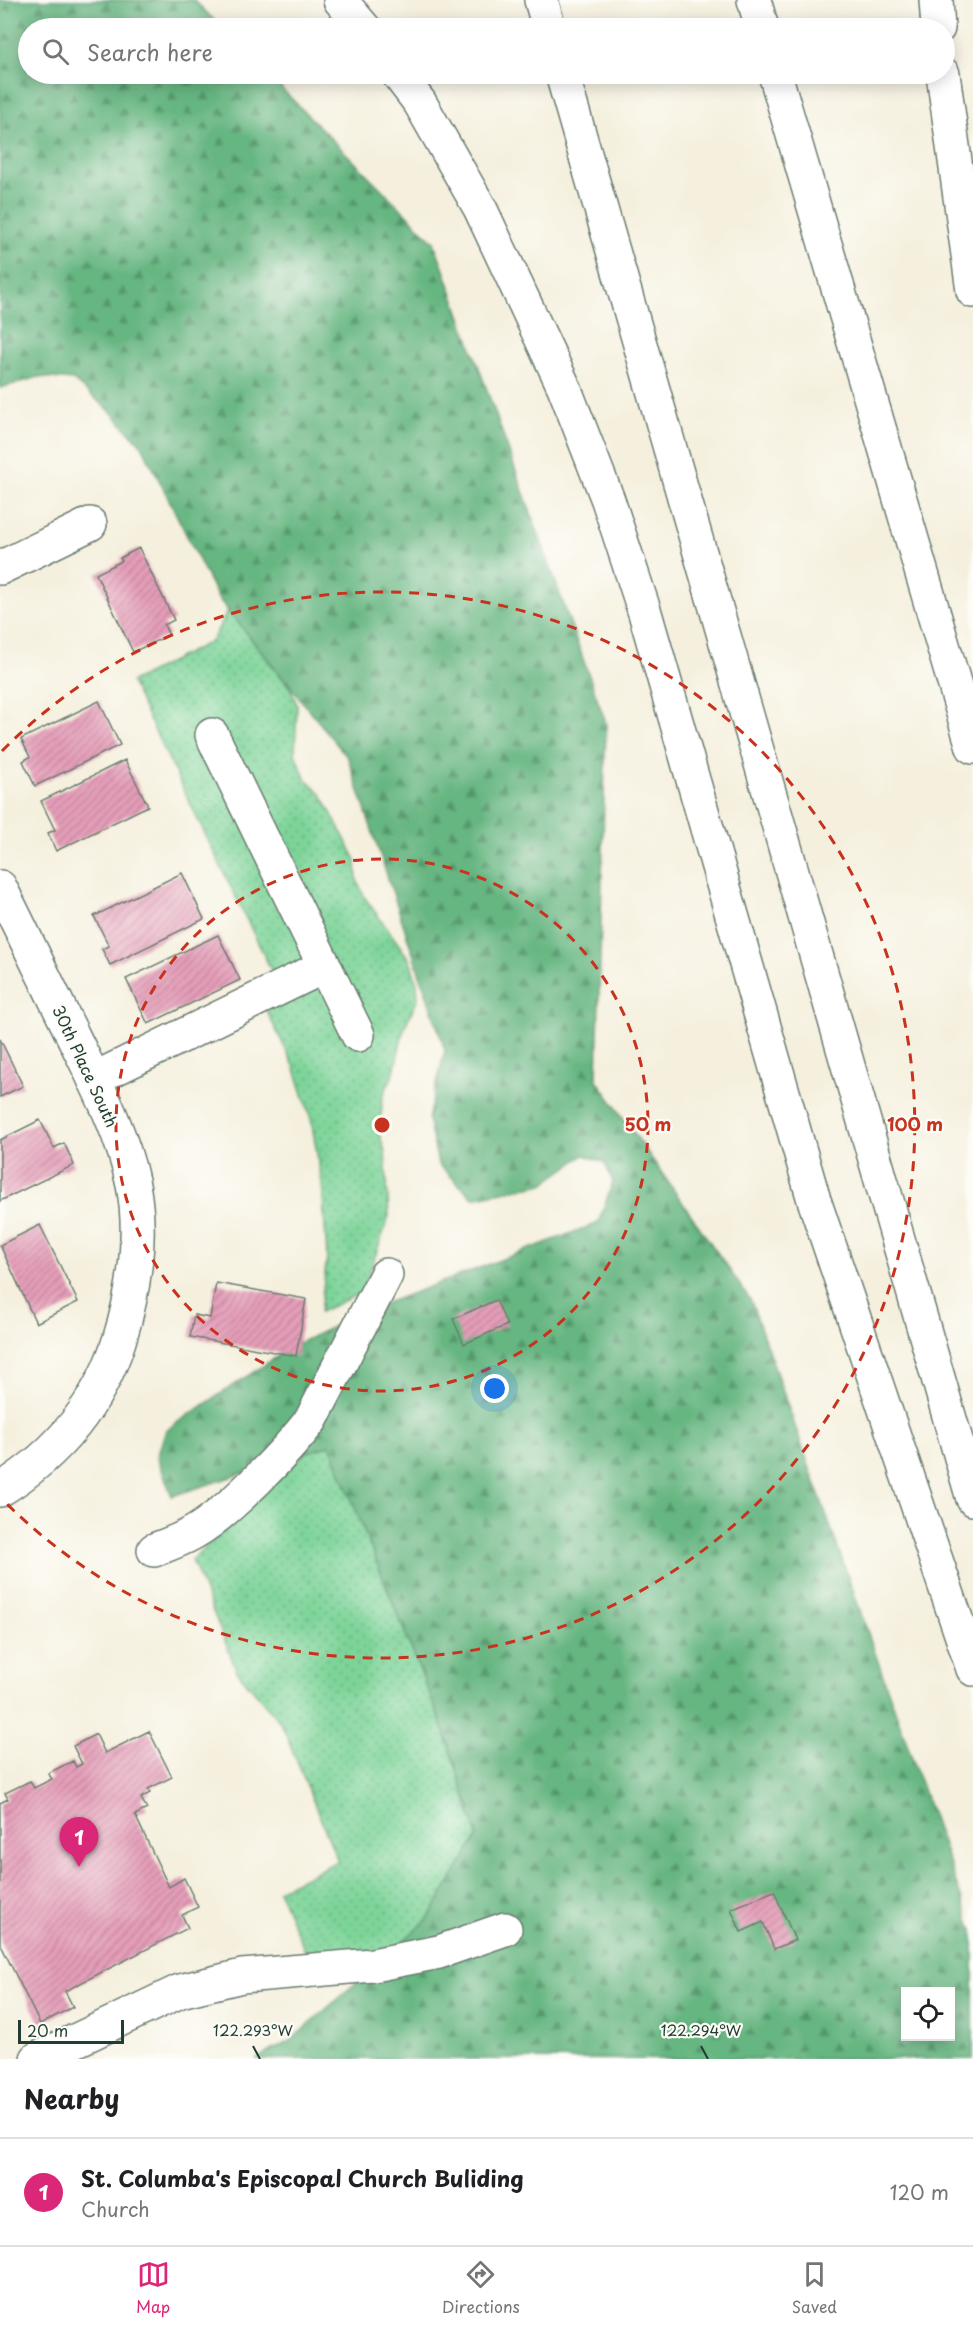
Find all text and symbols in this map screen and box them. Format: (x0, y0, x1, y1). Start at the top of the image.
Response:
search box (18, 18, 955, 84)
icon: search (39, 35, 72, 68)
text: Search here (87, 35, 213, 68)
street label: 30th Place South (47, 1001, 125, 1131)
text: 50 m (625, 1110, 671, 1137)
text: 100 m (887, 1110, 943, 1137)
centre of rings (372, 1115, 392, 1135)
your location (480, 1374, 509, 1403)
pin: 1 (60, 1818, 98, 1867)
map controls (901, 1987, 955, 2041)
button: locate (901, 1987, 955, 2041)
scale bar (18, 2017, 124, 2044)
text: 20 m (27, 2018, 68, 2042)
text: 122.293°W (213, 2018, 294, 2041)
text: 122.294°W (661, 2018, 742, 2041)
text: Nearby (24, 2079, 119, 2118)
text: St. Columba's Episcopal Church Buliding (81, 2161, 524, 2194)
text: 1 (39, 2177, 48, 2207)
text: 120 m (890, 2177, 949, 2207)
text: Church (81, 2194, 150, 2224)
tab: Map (136, 2258, 170, 2318)
tab: Directions (442, 2258, 520, 2318)
tab: Saved (792, 2258, 837, 2318)

